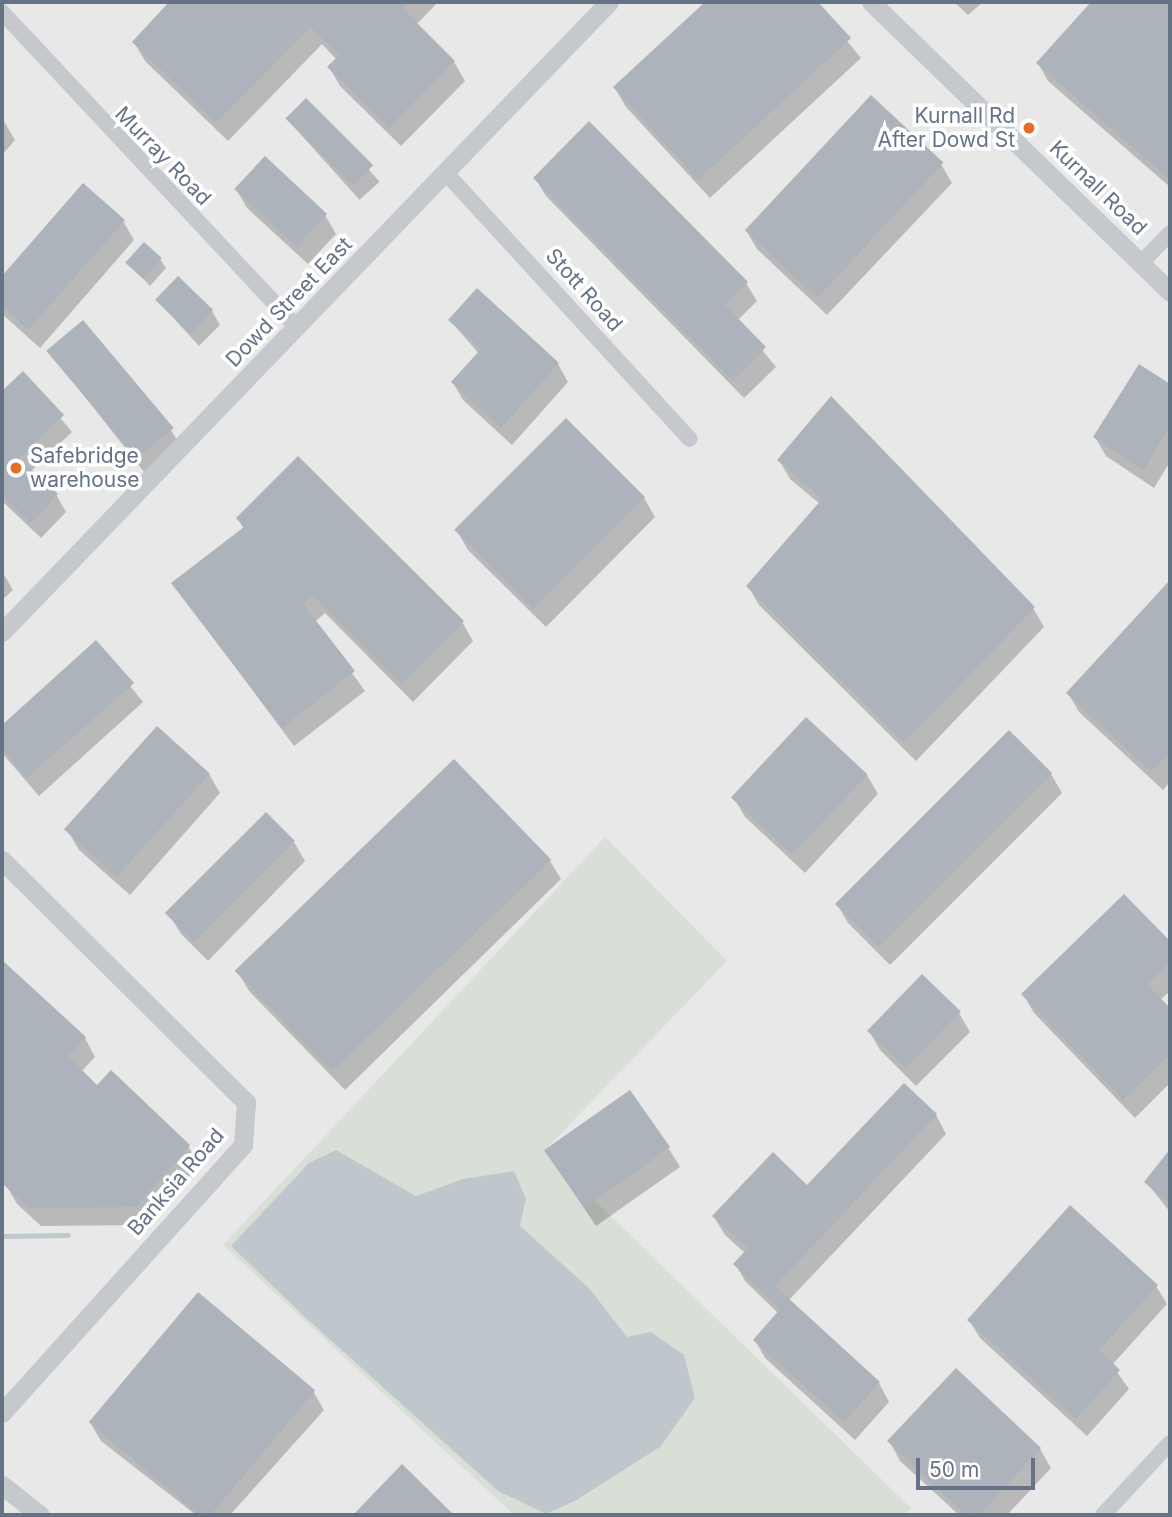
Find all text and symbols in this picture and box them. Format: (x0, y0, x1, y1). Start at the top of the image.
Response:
street label: Murray Road (110, 101, 216, 211)
place label: Kurnall Rd After Dowd St (877, 103, 1015, 153)
marker: Kurnall Rd After Dowd St (1021, 120, 1037, 136)
street label: Kurnall Road (1044, 136, 1152, 240)
street label: Dowd Street East (221, 232, 357, 372)
street label: Stott Road (540, 243, 628, 337)
place label: Safebridge warehouse (30, 443, 140, 493)
marker: Safebridge warehouse (8, 460, 24, 476)
street label: Banksia Road (123, 1123, 229, 1241)
scale bar (920, 1444, 1039, 1488)
text: 50 m (929, 1457, 979, 1482)

